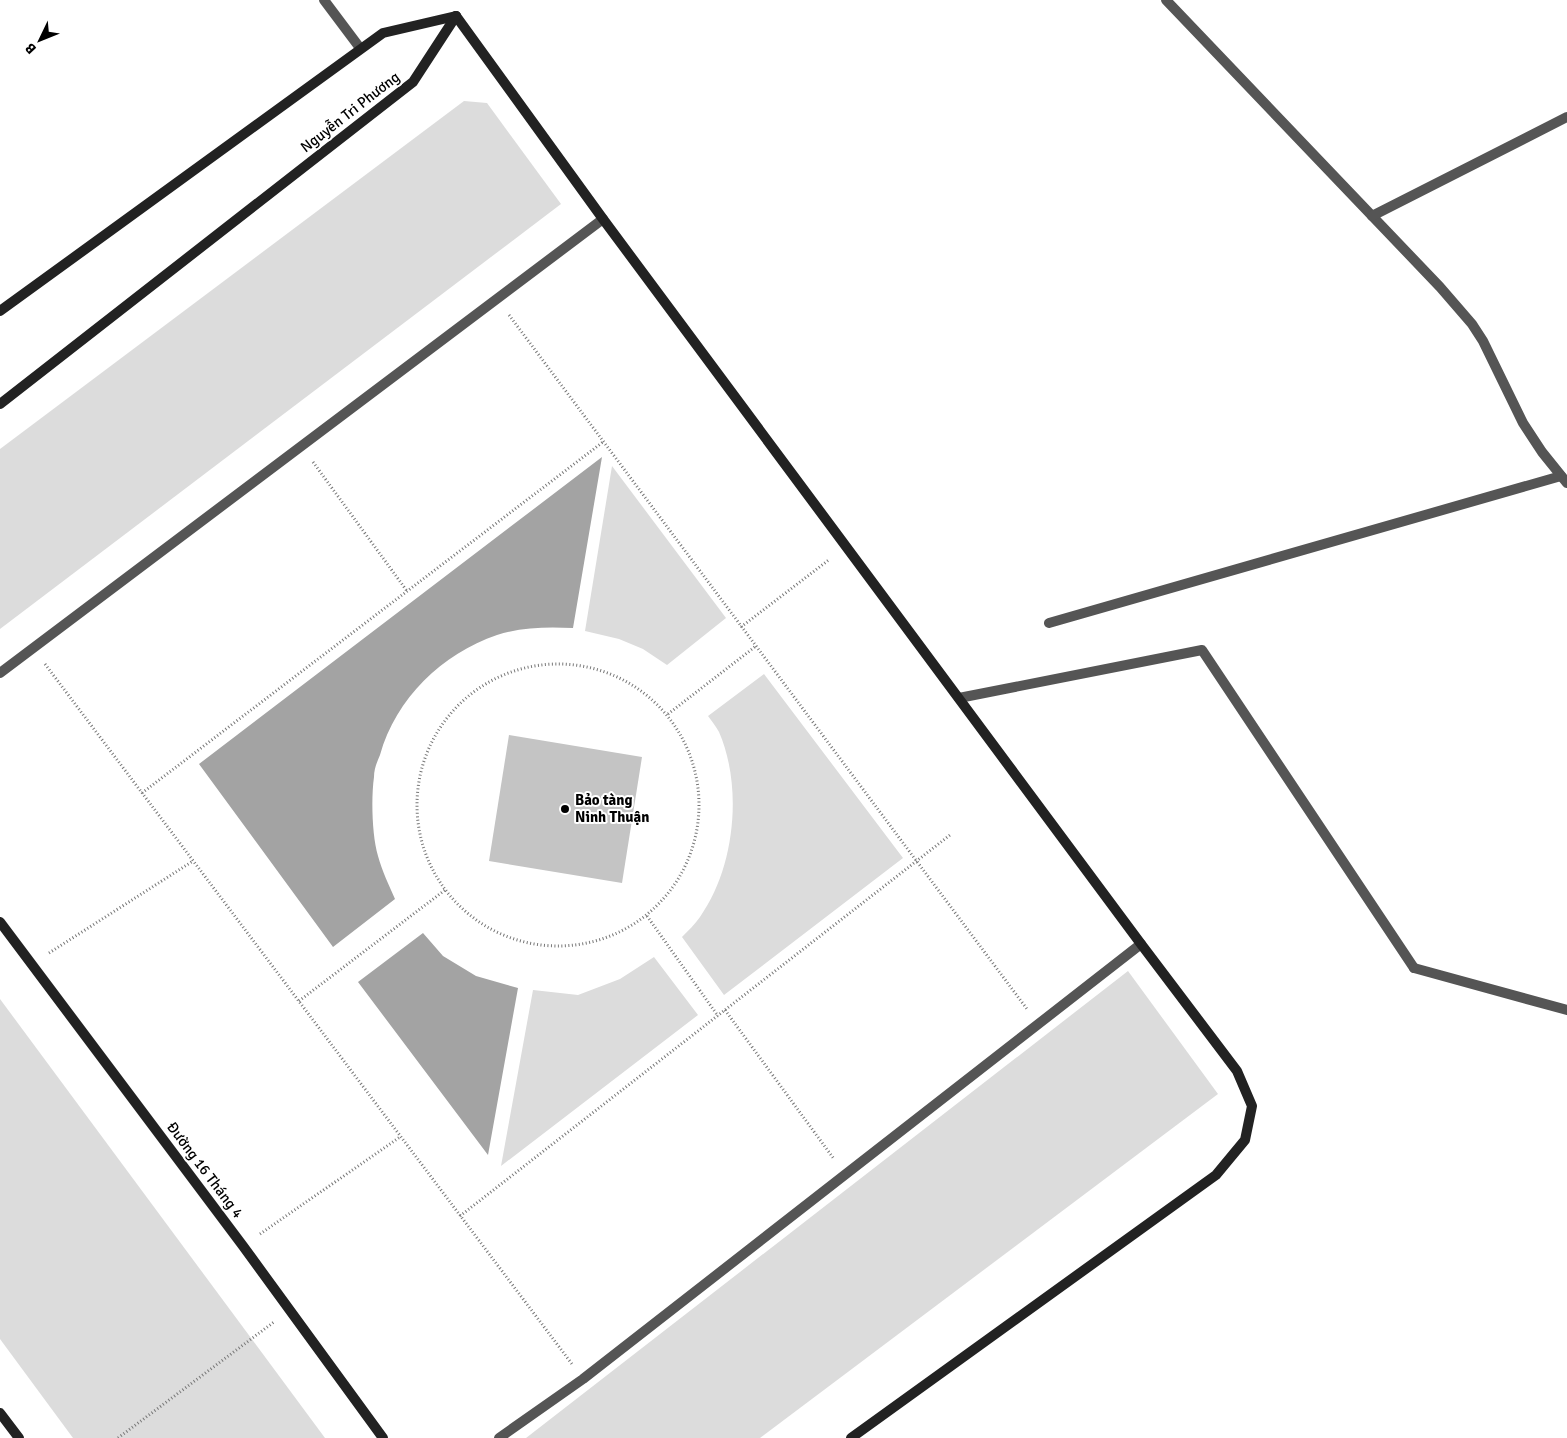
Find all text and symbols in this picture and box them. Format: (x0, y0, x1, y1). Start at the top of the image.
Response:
north arrow (15, 15, 65, 65)
text: B (21, 39, 40, 57)
street label: Nguyễn Tri Phương (296, 67, 403, 156)
place label: Bảo tàng Ninh Thuận (575, 791, 649, 826)
marker: Bảo tàng Ninh Thuận (559, 803, 571, 815)
street label: Đường 16 Tháng 4 (163, 1118, 247, 1222)

